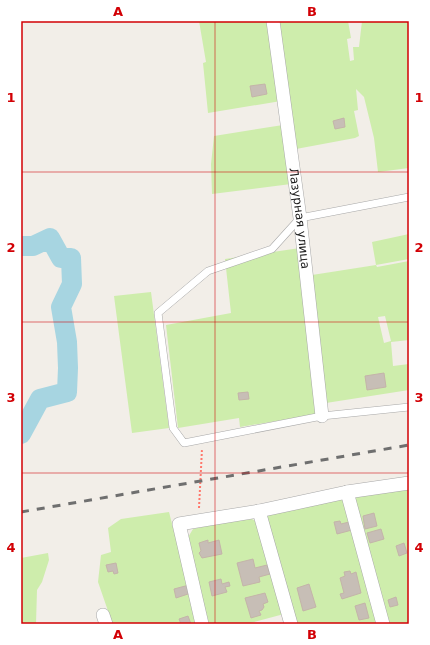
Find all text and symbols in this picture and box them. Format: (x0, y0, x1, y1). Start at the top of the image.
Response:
text: A (113, 4, 123, 19)
text: B (307, 4, 317, 19)
text: 1 (6, 90, 16, 105)
text: 1 (414, 90, 424, 105)
street label: Лазурная улица (286, 167, 313, 270)
text: 2 (6, 240, 16, 255)
text: 2 (414, 240, 424, 255)
text: 3 (6, 390, 16, 405)
text: 3 (414, 390, 424, 405)
text: 4 (6, 540, 16, 555)
text: 4 (414, 540, 424, 555)
text: A (113, 627, 123, 642)
text: B (307, 627, 317, 642)

